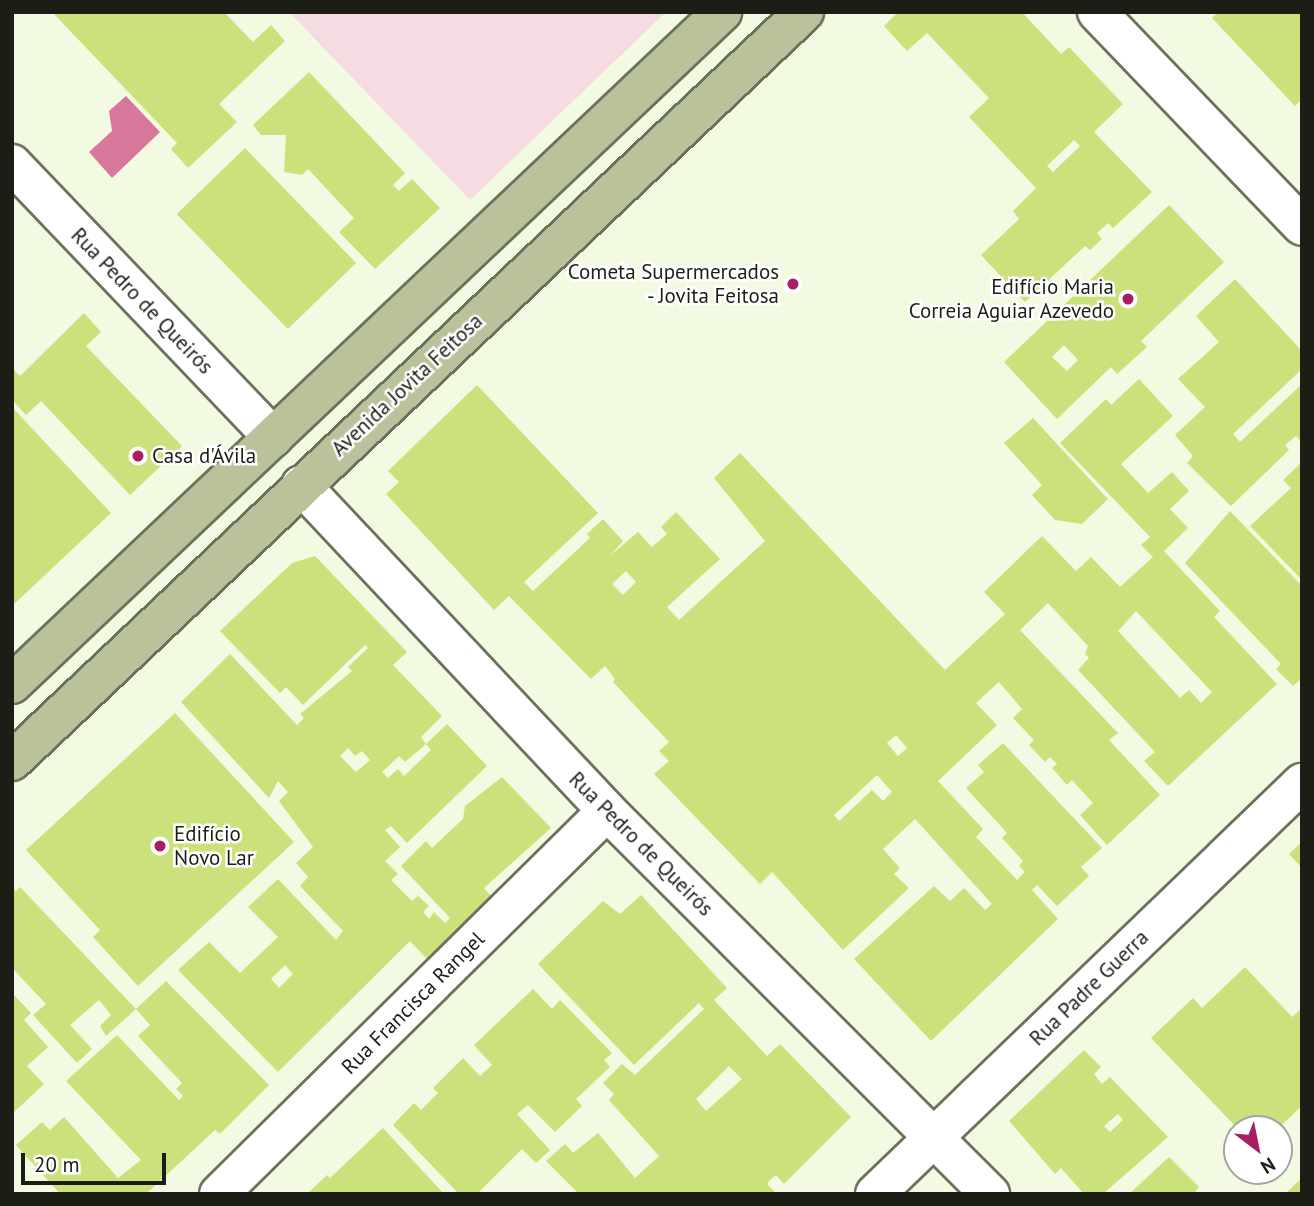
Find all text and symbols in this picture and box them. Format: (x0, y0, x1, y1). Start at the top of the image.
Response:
street label: Rua Pedro de Queirós (66, 223, 218, 379)
place label: Cometa Supermercados - Jovita Feitosa (568, 259, 779, 309)
place label: Edifício Maria Correia Aguiar Azevedo (907, 274, 1114, 324)
marker: Cometa Supermercados - Jovita Feitosa (785, 276, 801, 292)
marker: Edifício Maria Correia Aguiar Azevedo (1120, 291, 1136, 307)
street label: Avenida Jovita Feitosa (326, 309, 488, 461)
place label: Casa d'Ávila (152, 443, 256, 469)
marker: Casa d'Ávila (130, 448, 146, 464)
street label: Rua Pedro de Queirós (564, 767, 718, 921)
place label: Edifício Novo Lar (174, 821, 254, 871)
marker: Edifício Novo Lar (152, 838, 168, 854)
street label: Rua Padre Guerra (1024, 925, 1154, 1051)
street label: Rua Francisca Rangel (336, 926, 490, 1080)
north arrow (1223, 1115, 1293, 1185)
scale bar (24, 1140, 170, 1184)
text: 20 m (34, 1151, 80, 1178)
text: N (1256, 1153, 1280, 1180)

